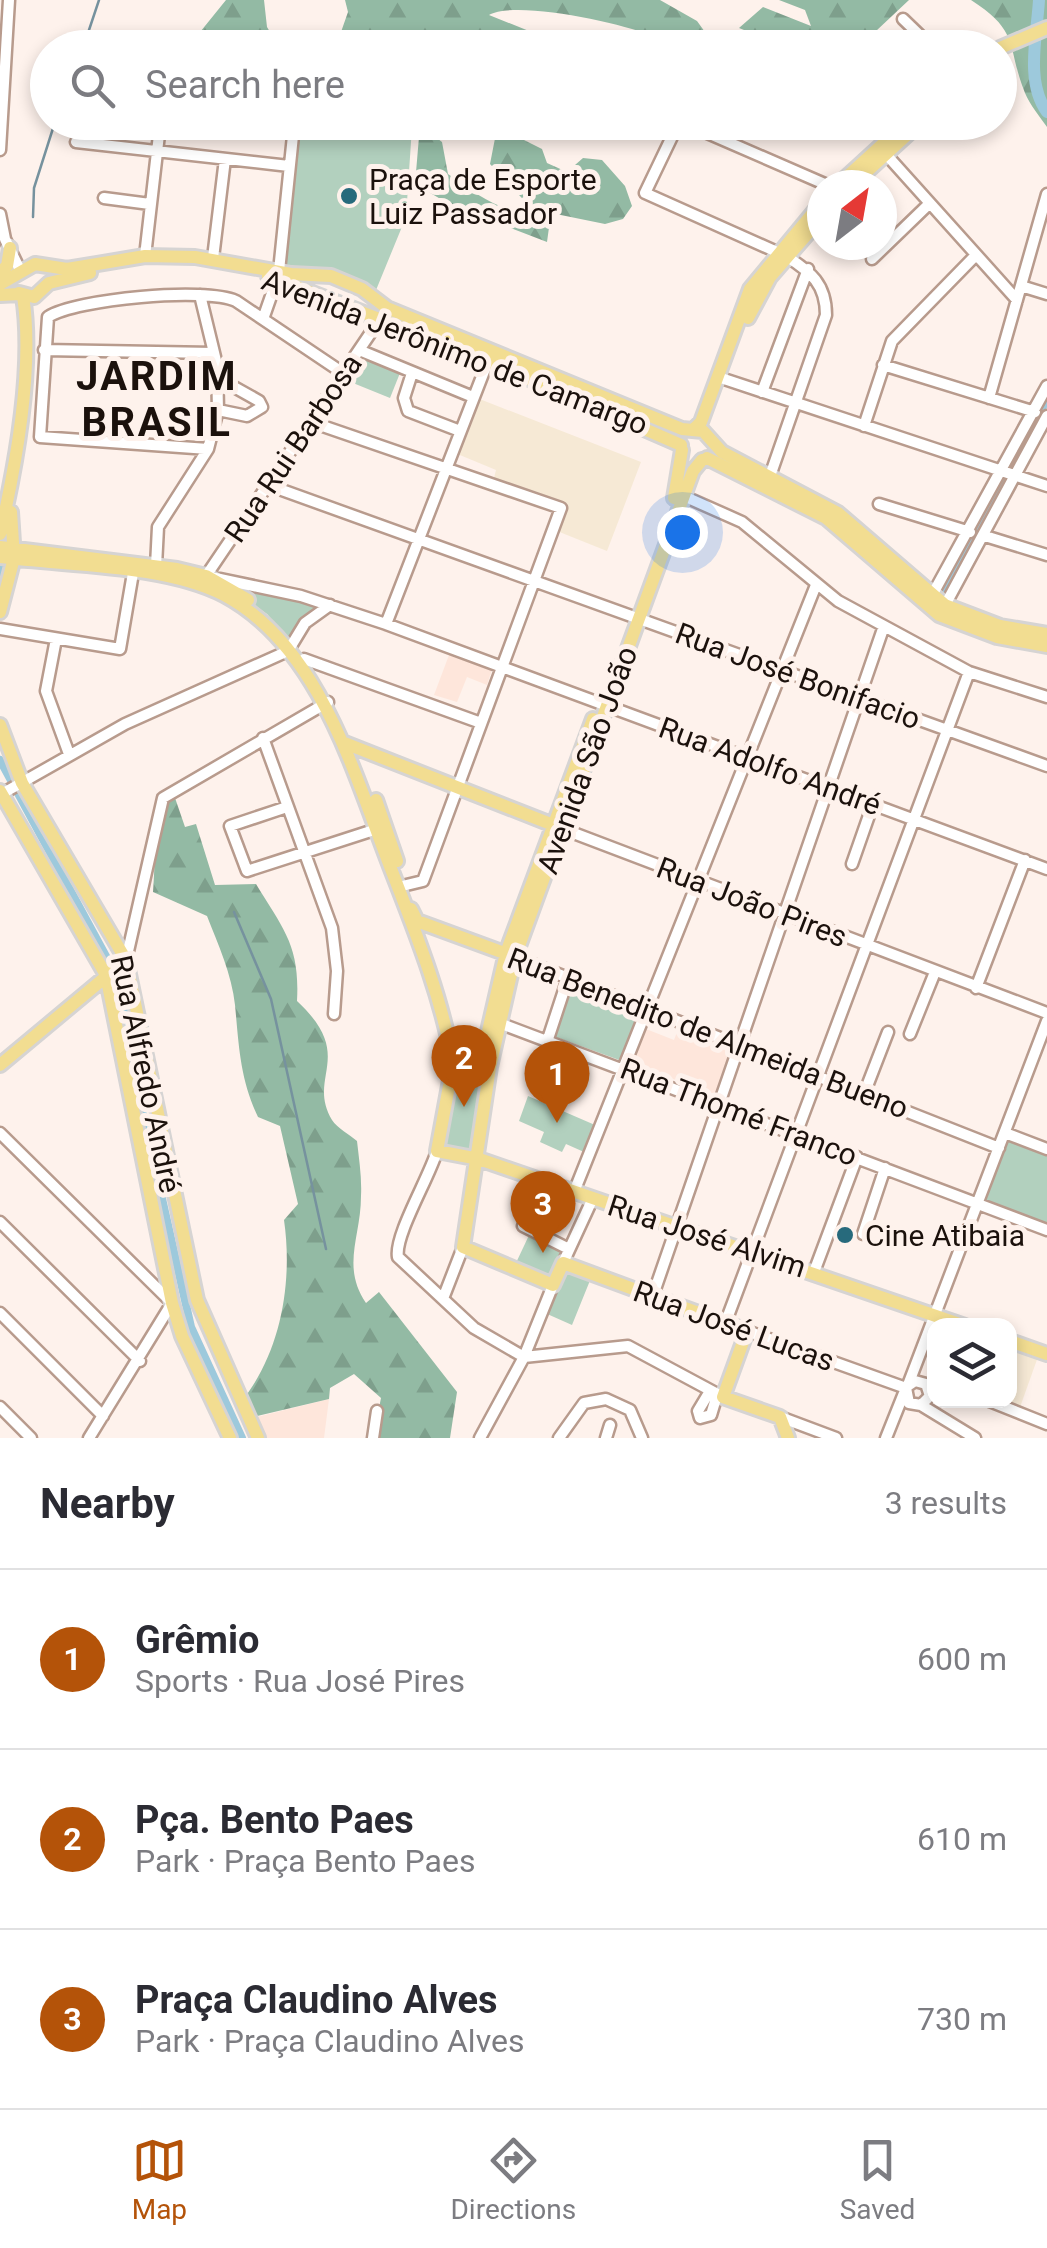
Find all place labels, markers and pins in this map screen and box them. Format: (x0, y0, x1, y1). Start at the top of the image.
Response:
place label: Praça de Esporte Luiz Passador (369, 162, 597, 231)
marker: Praça de Esporte Luiz Passador (338, 185, 360, 207)
pin: 2 (432, 1024, 496, 1107)
pin: 1 (524, 1040, 590, 1123)
pin: 3 (510, 1170, 576, 1253)
place label: Cine Atibaia (865, 1218, 1025, 1253)
marker: Cine Atibaia (834, 1224, 856, 1246)

